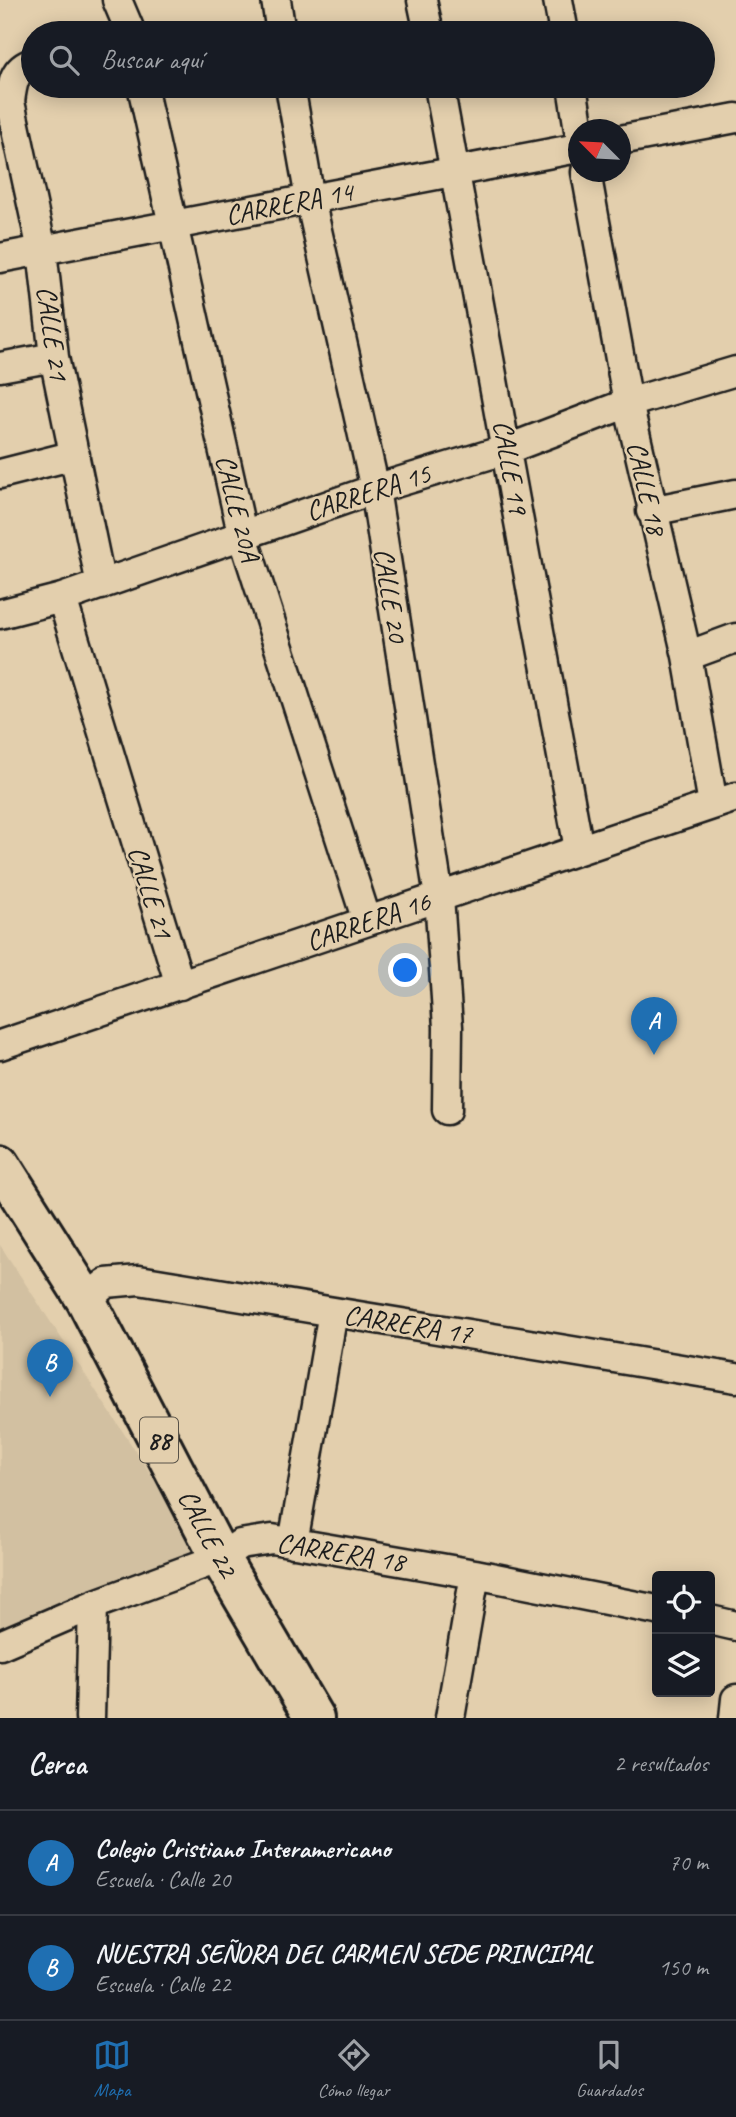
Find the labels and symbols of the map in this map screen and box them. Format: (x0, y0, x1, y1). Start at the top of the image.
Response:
north arrow (568, 119, 631, 182)
street label: CARRERA 14 (222, 173, 358, 232)
street label: CALLE 21 (29, 284, 77, 384)
street label: CALLE 19 (486, 417, 537, 519)
street label: CALLE 18 (619, 438, 675, 540)
street label: CALLE 20A (208, 451, 269, 567)
street label: CARRERA 15 (301, 455, 436, 529)
street label: CALLE 20 (366, 546, 416, 647)
street label: CALLE 21 (120, 842, 182, 944)
street label: CARRERA 16 (301, 883, 436, 959)
your location (388, 953, 422, 987)
pin: A (631, 997, 677, 1055)
street label: CARRERA 17 (342, 1297, 476, 1352)
pin: B (27, 1339, 73, 1397)
road number: 88 (140, 1418, 178, 1462)
street label: CALLE 22 (170, 1483, 247, 1585)
street label: CARRERA 18 (275, 1525, 410, 1580)

